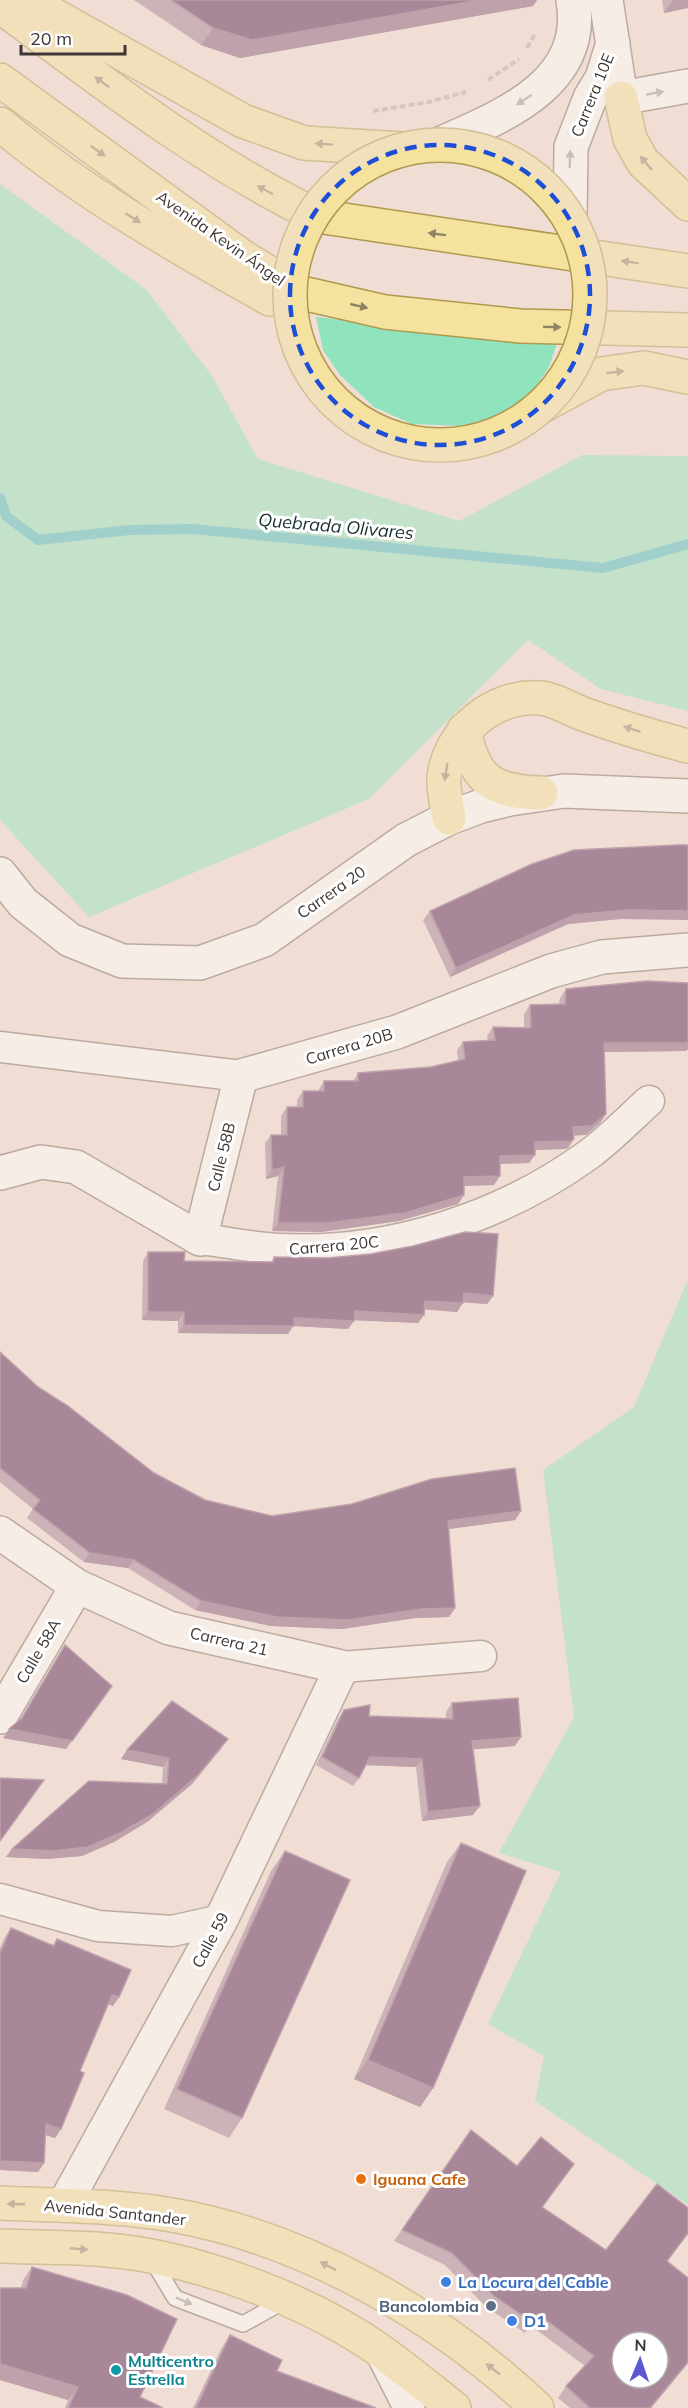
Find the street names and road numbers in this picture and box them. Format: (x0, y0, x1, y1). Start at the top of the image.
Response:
street label: Carrera 10E (566, 50, 618, 140)
street label: Avenida Kevin Ángel (153, 186, 289, 290)
street label: Carrera 20 (293, 861, 369, 923)
street label: Carrera 20B (303, 1023, 395, 1069)
street label: Calle 58B (203, 1120, 239, 1194)
street label: Carrera 20C (288, 1231, 380, 1259)
street label: Calle 58A (11, 1615, 65, 1687)
street label: Carrera 21 (188, 1622, 270, 1660)
street label: Calle 59 (187, 1909, 233, 1971)
street label: Avenida Santander (43, 2195, 187, 2229)

